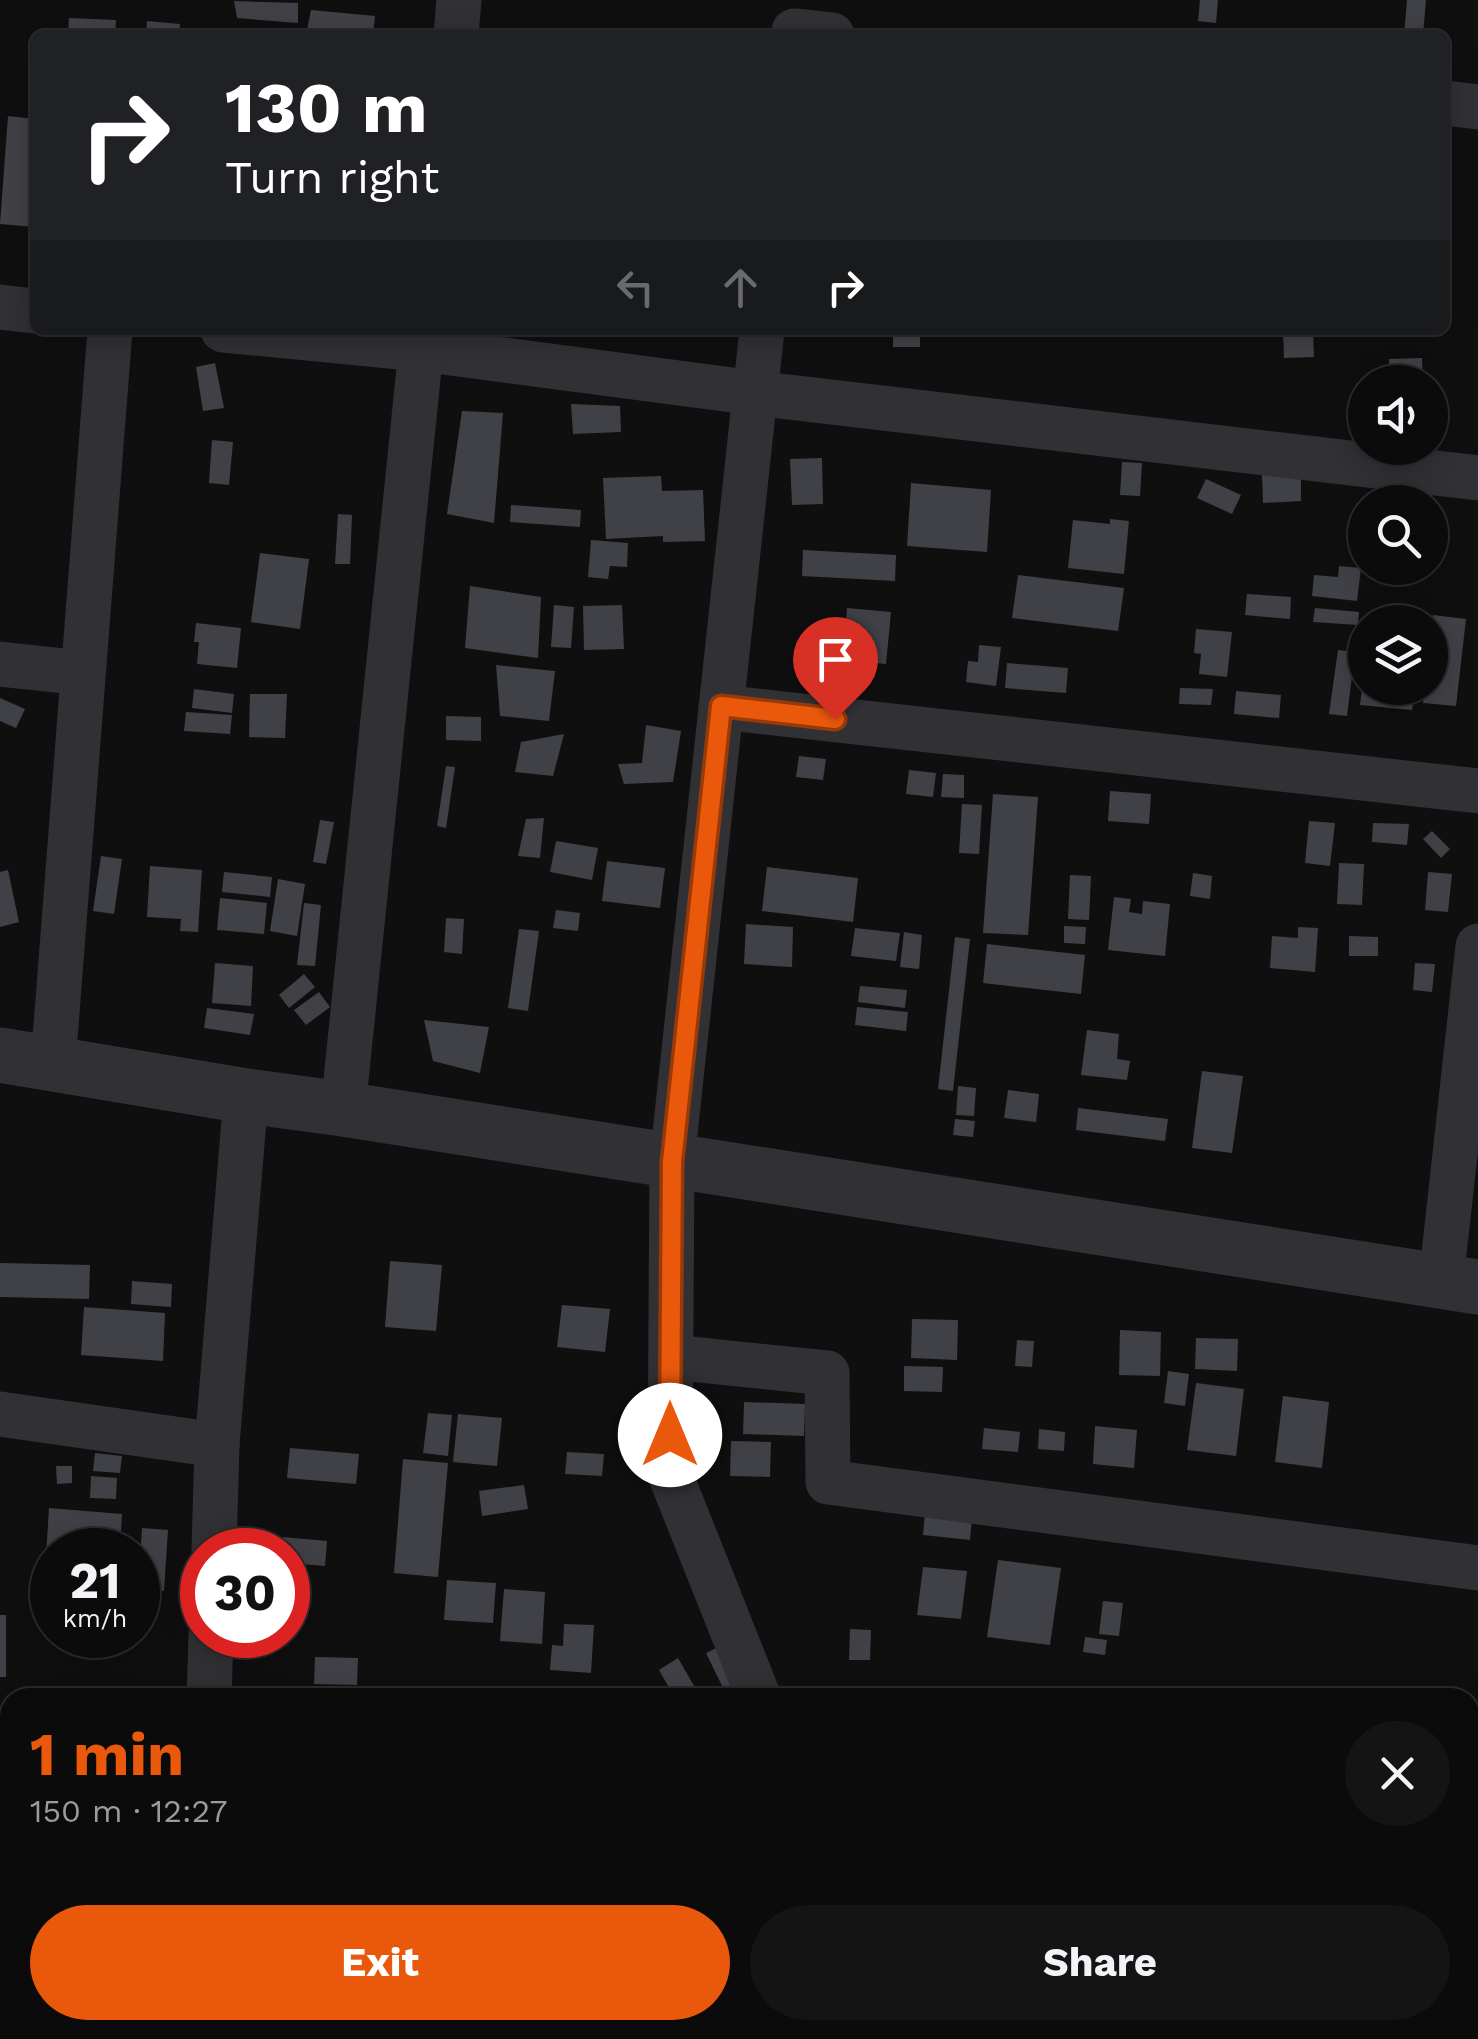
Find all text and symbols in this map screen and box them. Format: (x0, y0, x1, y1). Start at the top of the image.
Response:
text: 130 m (225, 67, 428, 149)
icon: right (60, 70, 190, 200)
text: Turn right (225, 151, 439, 204)
icon: left (608, 260, 663, 315)
icon: ahead (713, 260, 768, 315)
icon: right (818, 260, 873, 315)
map controls (1348, 365, 1448, 705)
button: sound (1348, 365, 1448, 465)
button: search (1348, 485, 1448, 585)
button: layers (1348, 605, 1448, 705)
pin (793, 617, 878, 720)
icon: arrive (808, 632, 863, 687)
position arrow (618, 1383, 722, 1487)
speed limit sign: 30 (180, 1528, 310, 1658)
text: 21 (69, 1551, 121, 1610)
text: km/h (63, 1604, 127, 1633)
text: 1 min (30, 1719, 184, 1790)
button: close (1345, 1721, 1450, 1826)
text: 150 m · 12:27 (30, 1792, 227, 1830)
button: Exit (30, 1905, 730, 2020)
button: Share (750, 1905, 1450, 2020)

